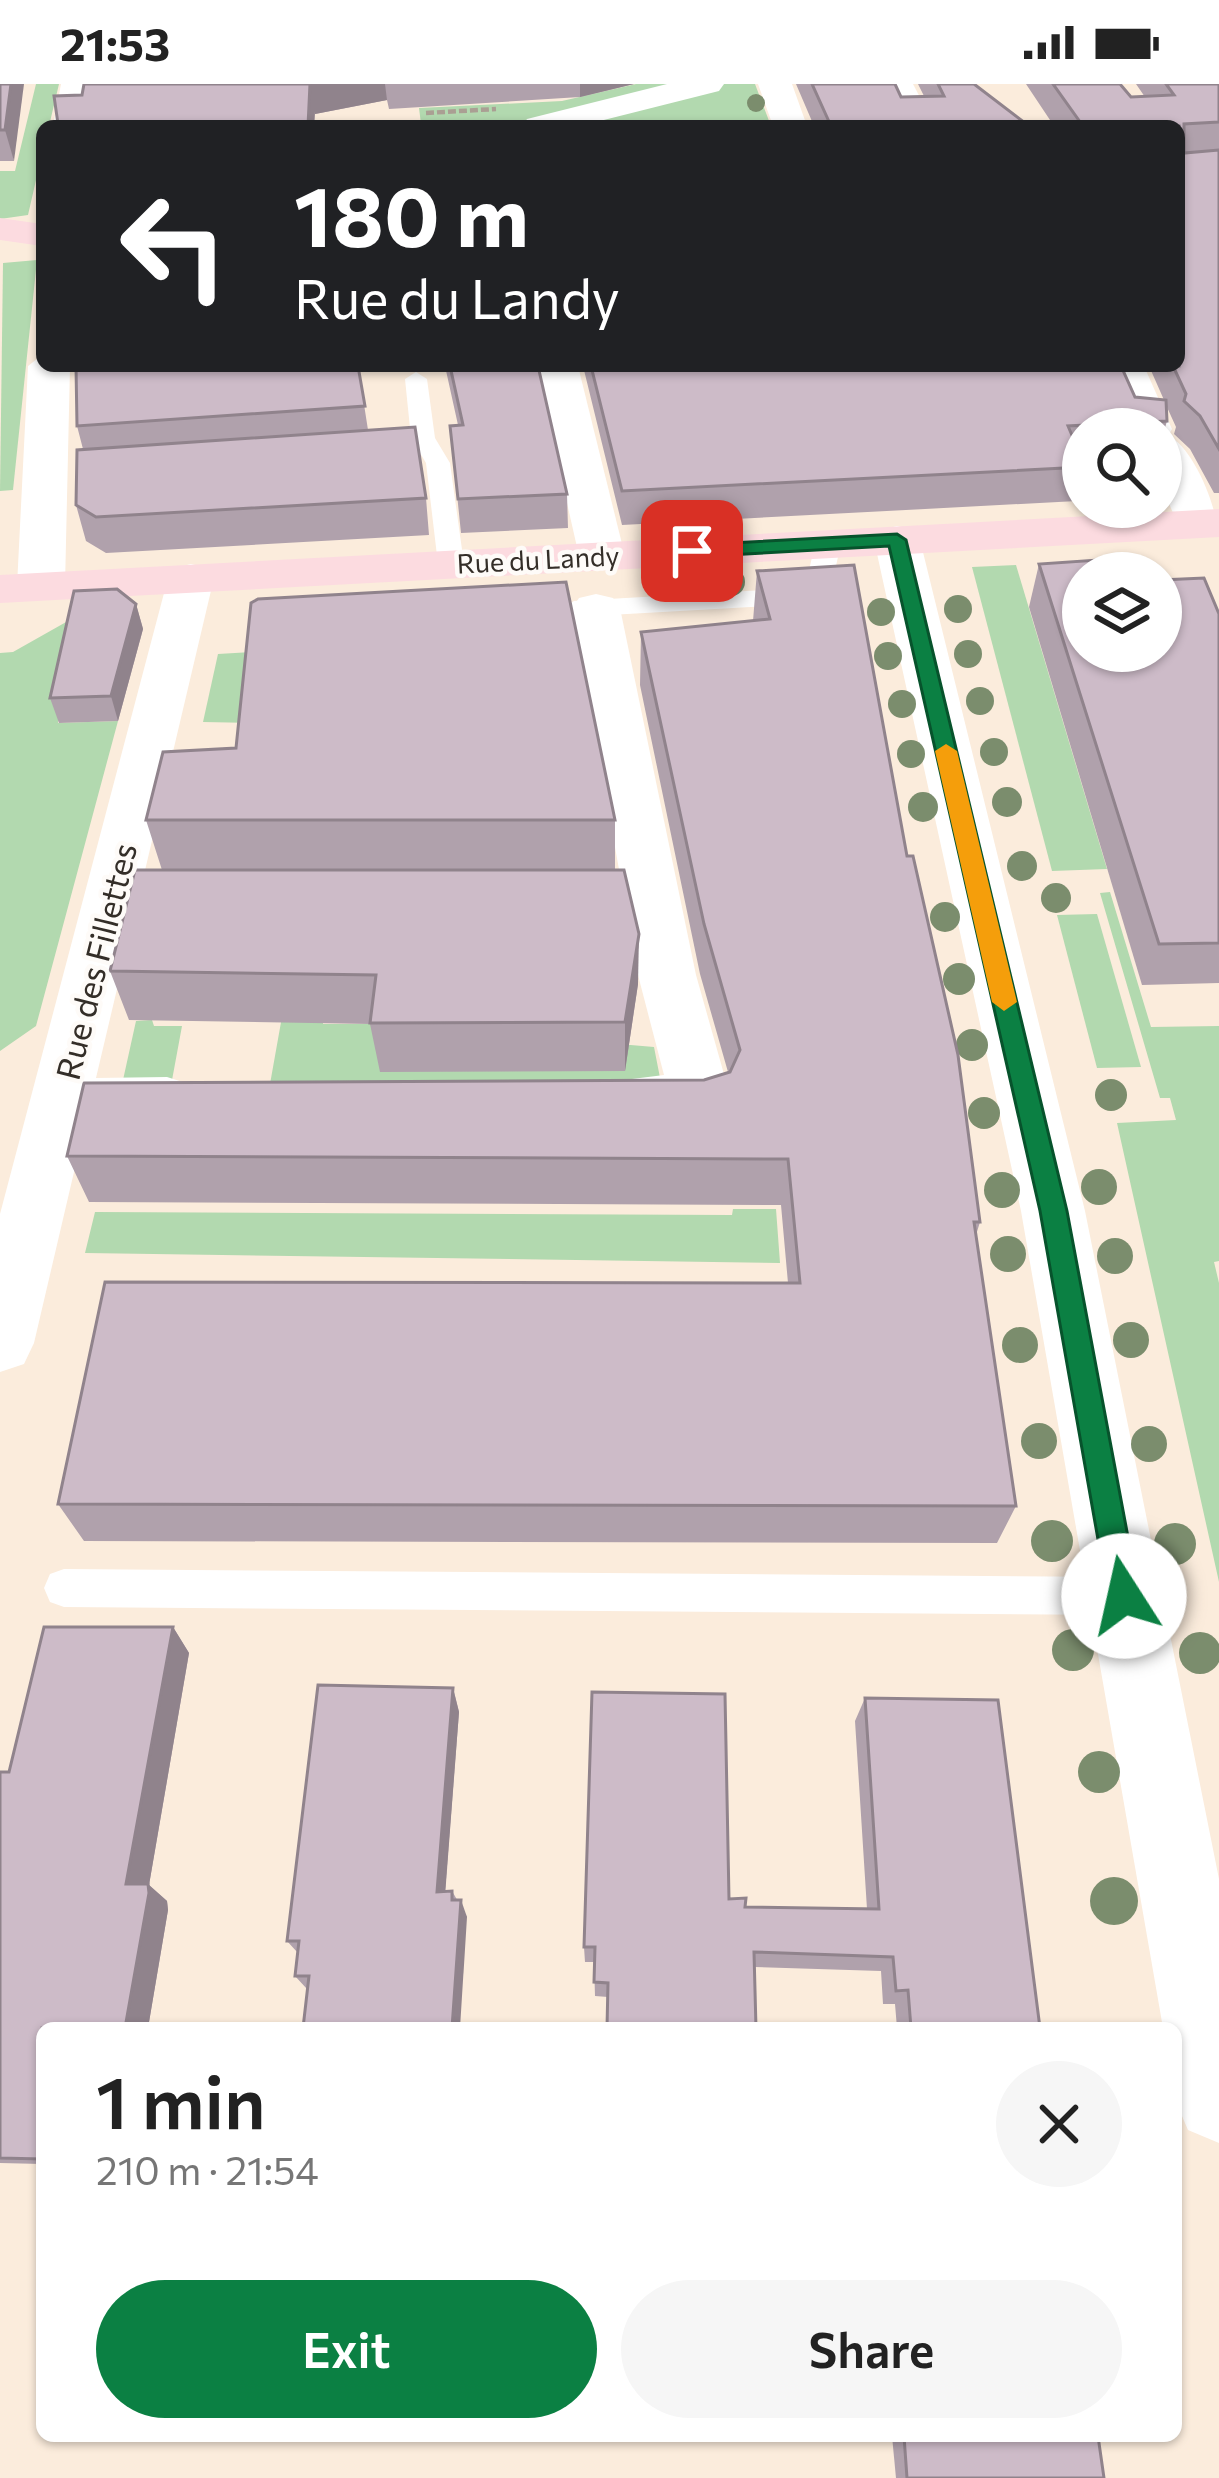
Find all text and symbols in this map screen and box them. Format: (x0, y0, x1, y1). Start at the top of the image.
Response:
text: 21:53 (60, 15, 170, 70)
text: 180 m (294, 162, 529, 264)
icon: left (96, 168, 252, 324)
text: Rue du Landy (294, 264, 620, 330)
map controls (1062, 408, 1182, 672)
button: search (1062, 408, 1182, 528)
pin (641, 500, 743, 602)
icon: arrive (659, 518, 725, 584)
street label: Rue du Landy (456, 538, 620, 580)
button: layers (1062, 552, 1182, 672)
street label: Rue des Fillettes (46, 838, 144, 1084)
position arrow (1061, 1533, 1187, 1659)
text: 1 min (96, 2056, 266, 2144)
button: close (996, 2061, 1122, 2187)
text: 210 m · 21:54 (96, 2145, 319, 2193)
button: Exit (96, 2280, 597, 2418)
button: Share (621, 2280, 1122, 2418)

